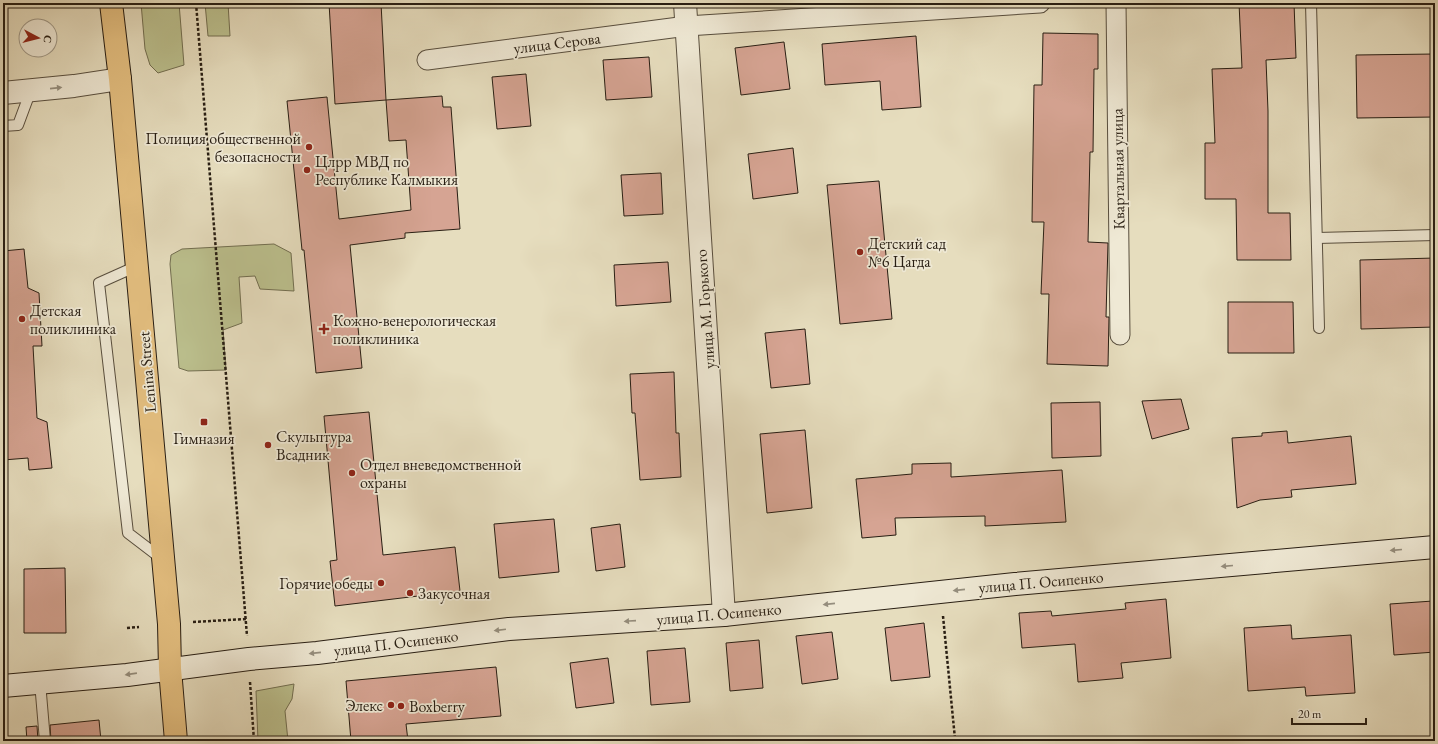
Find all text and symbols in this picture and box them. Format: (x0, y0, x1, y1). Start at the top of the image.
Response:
north arrow (18, 18, 58, 58)
street label: улица Серова (512, 27, 602, 59)
text: С (40, 34, 55, 44)
one-way arrow (50, 84, 62, 91)
street label: Квартальная улица (1106, 108, 1130, 230)
place label: Полиция общественной безопасности (145, 128, 302, 167)
marker: Полиция общественной безопасности (304, 142, 314, 152)
place label: Цлрр МВД по Республике Калмыкия (315, 151, 458, 190)
marker: Цлрр МВД по Республике Калмыкия (302, 165, 312, 175)
place label: Детский сад №6 Цагда (868, 233, 947, 272)
marker: Детский сад №6 Цагда (855, 247, 865, 257)
street label: улица М. Горького (690, 248, 720, 370)
place label: Детская поликлиника (30, 300, 117, 339)
place label: Кожно-венерологическая поликлиника (333, 310, 496, 349)
marker: Детская поликлиника (17, 314, 27, 324)
marker: Кожно-венерологическая поликлиника (318, 323, 330, 335)
street label: Lenina Street (133, 331, 161, 413)
marker: Гимназия (199, 417, 209, 427)
place label: Скульптура Всадник (276, 426, 352, 465)
place label: Гимназия (173, 428, 235, 449)
marker: Скульптура Всадник (263, 440, 273, 450)
place label: Отдел вневедомственной охраны (360, 454, 522, 493)
marker: Отдел вневедомственной охраны (347, 468, 357, 478)
one-way arrow (1390, 547, 1402, 554)
one-way arrow (1221, 562, 1233, 569)
street label: улица П. Осипенко (978, 566, 1104, 598)
place label: Горячие обеды (279, 573, 373, 594)
marker: Горячие обеды (376, 578, 386, 588)
place label: Закусoчная (418, 583, 490, 604)
one-way arrow (953, 587, 965, 593)
marker: Закусoчная (405, 588, 415, 598)
street label: улица П. Осипенко (656, 598, 782, 630)
one-way arrow (823, 601, 835, 607)
one-way arrow (624, 618, 636, 625)
street label: улица П. Осипенко (332, 625, 460, 661)
one-way arrow (494, 627, 506, 633)
one-way arrow (309, 650, 321, 657)
one-way arrow (125, 671, 137, 677)
place label: Элекс (345, 695, 383, 716)
place label: Boxberry (409, 696, 466, 717)
marker: Элекс (386, 700, 396, 710)
scale bar (1292, 700, 1366, 726)
marker: Boxberry (396, 701, 406, 711)
text: 20 m (1298, 706, 1322, 722)

